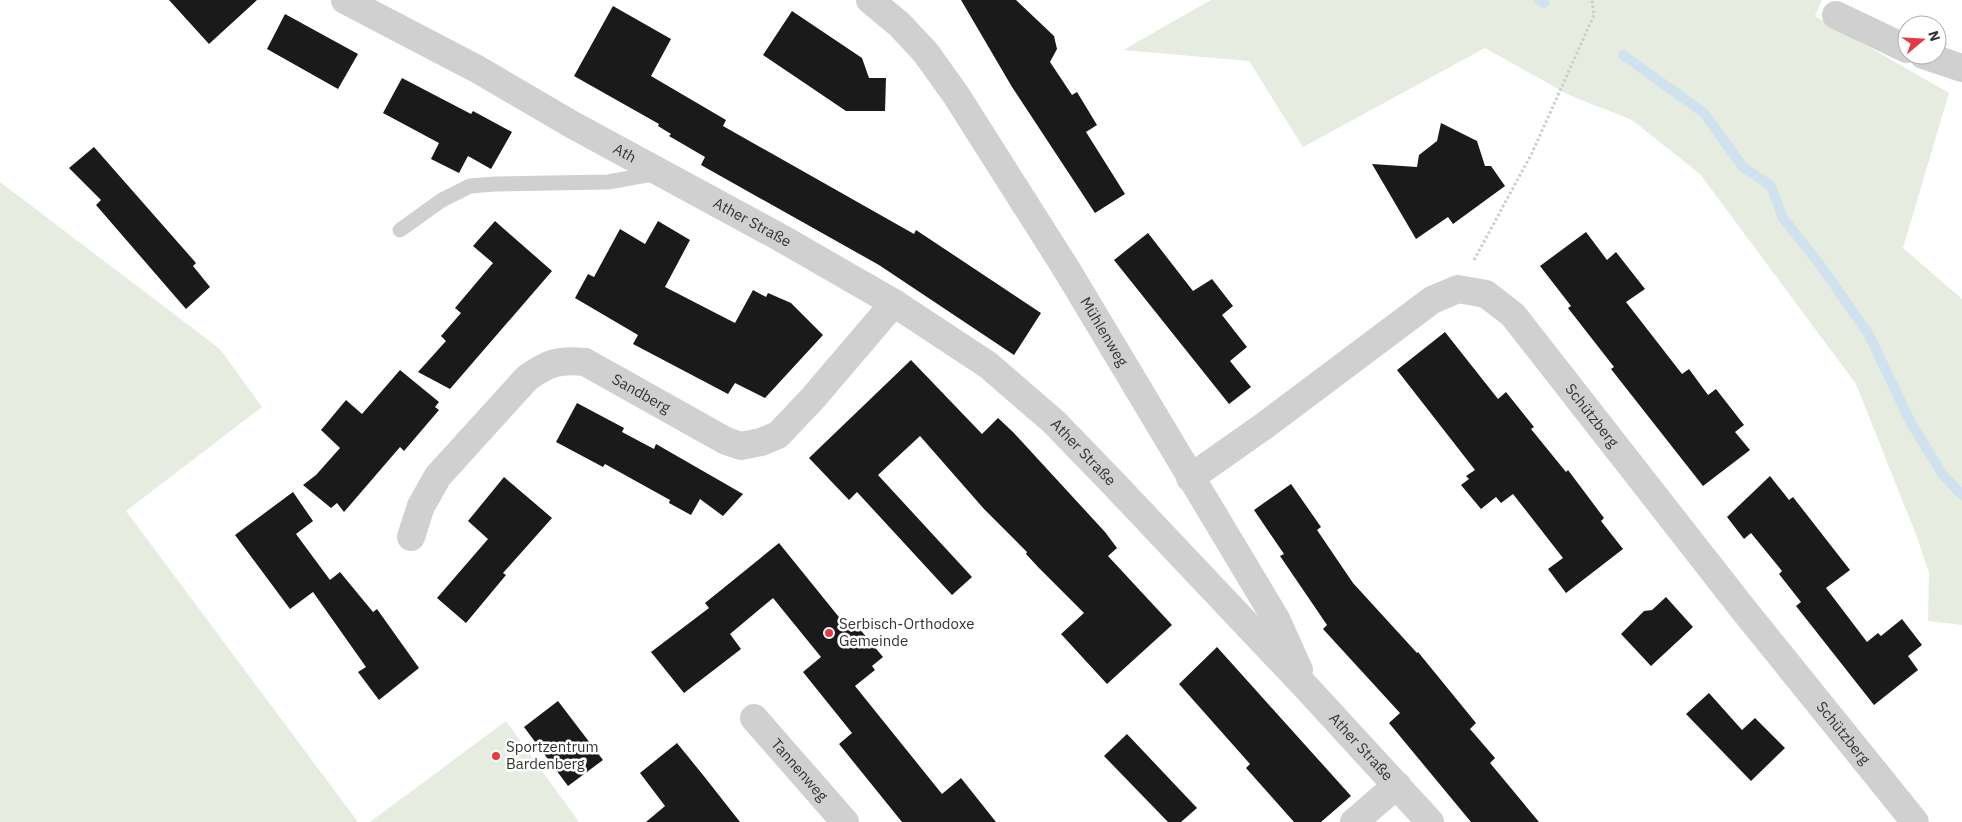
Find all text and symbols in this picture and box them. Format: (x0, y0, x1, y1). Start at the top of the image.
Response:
north arrow (1897, 15, 1947, 65)
text: N (1924, 28, 1944, 44)
street label: Ath (610, 139, 640, 167)
street label: Ather Straße (710, 193, 795, 251)
street label: Mühlenweg (1076, 293, 1133, 370)
street label: Sandberg (609, 369, 674, 417)
street label: Schützberg (1561, 380, 1623, 451)
street label: Ather Straße (1047, 414, 1120, 489)
place label: Serbisch-Orthodoxe Gemeinde (839, 614, 974, 650)
marker: Serbisch-Orthodoxe Gemeinde (823, 627, 835, 639)
street label: Schützberg (1812, 697, 1875, 768)
street label: Ather Straße (1325, 709, 1397, 785)
street label: Tannenweg (767, 734, 832, 805)
place label: Sportzentrum Bardenberg (506, 737, 599, 773)
marker: Sportzentrum Bardenberg (490, 750, 502, 762)

